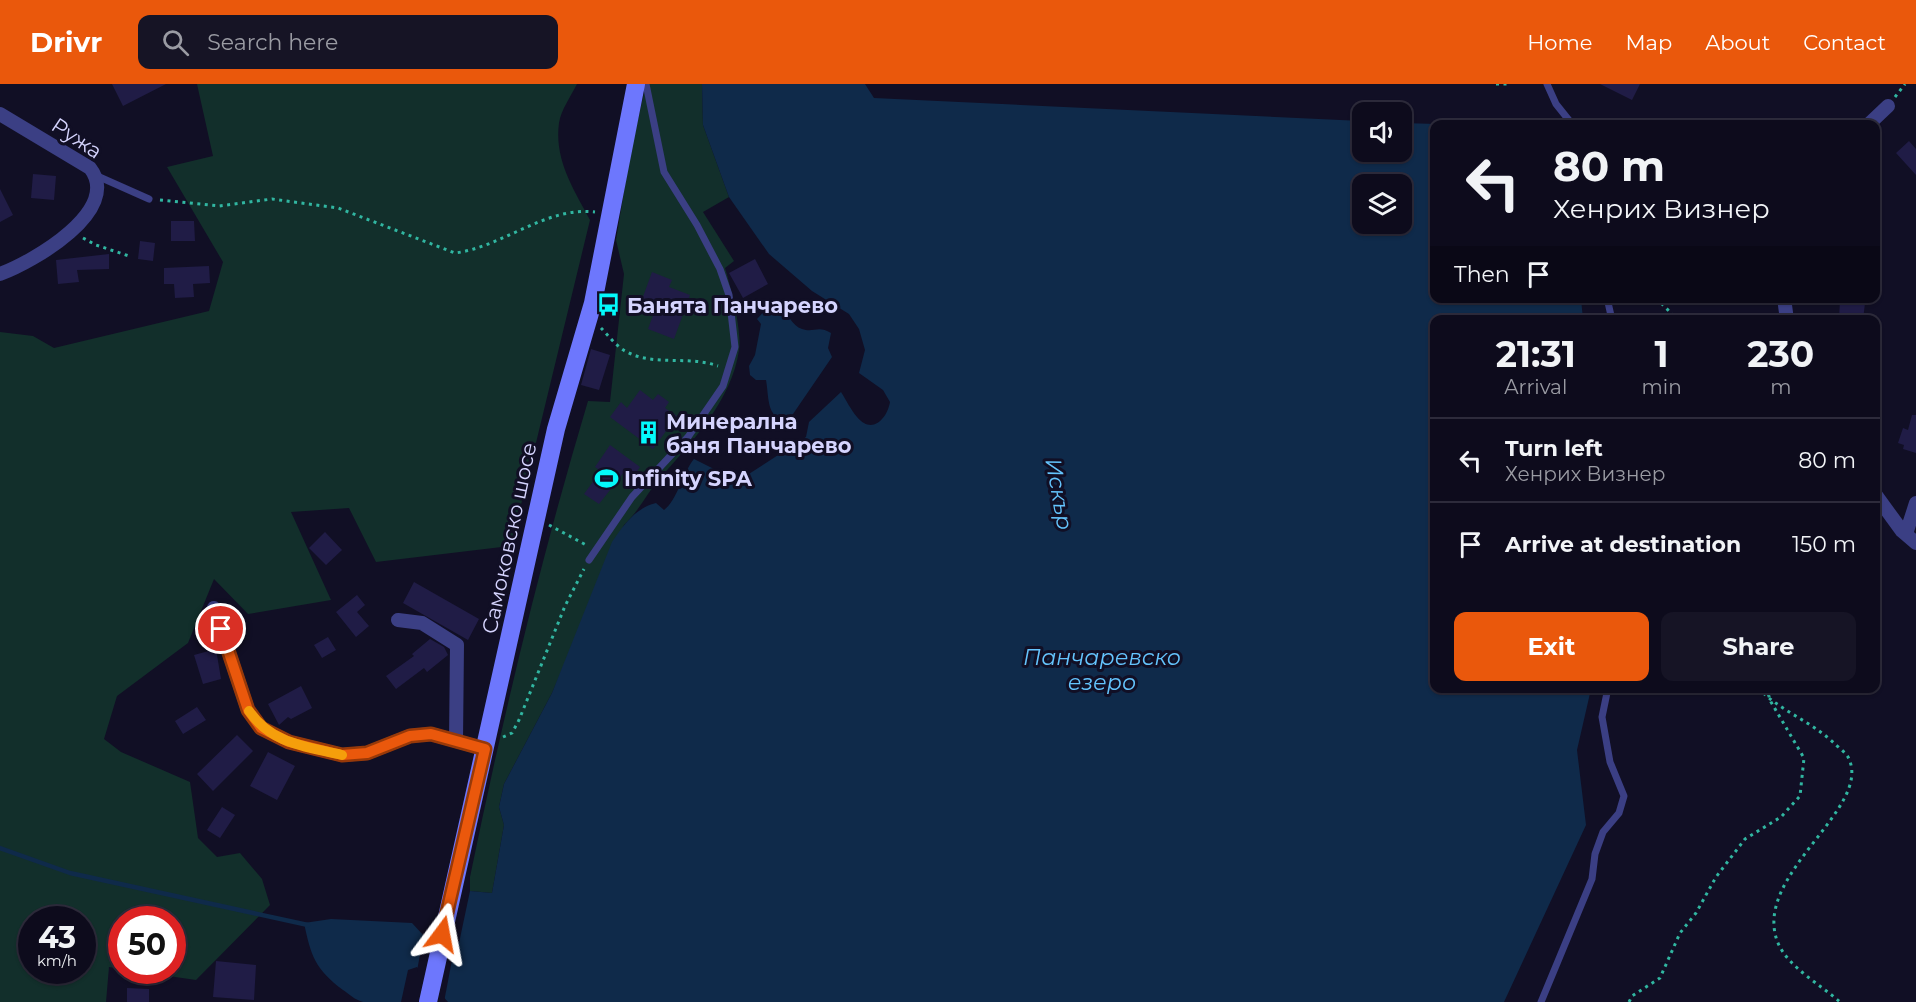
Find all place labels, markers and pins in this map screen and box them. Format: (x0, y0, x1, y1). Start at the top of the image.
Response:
bus stop icon: Банята Панчарево (596, 292, 622, 318)
place label: Банята Панчарево (627, 293, 838, 318)
place label: Минерална баня Панчарево (666, 409, 852, 458)
building icon: Минерална баня Панчарево (635, 420, 661, 446)
sports icon: Infinity SPA (593, 465, 619, 491)
place label: Infinity SPA (624, 466, 753, 491)
pin (195, 603, 246, 654)

